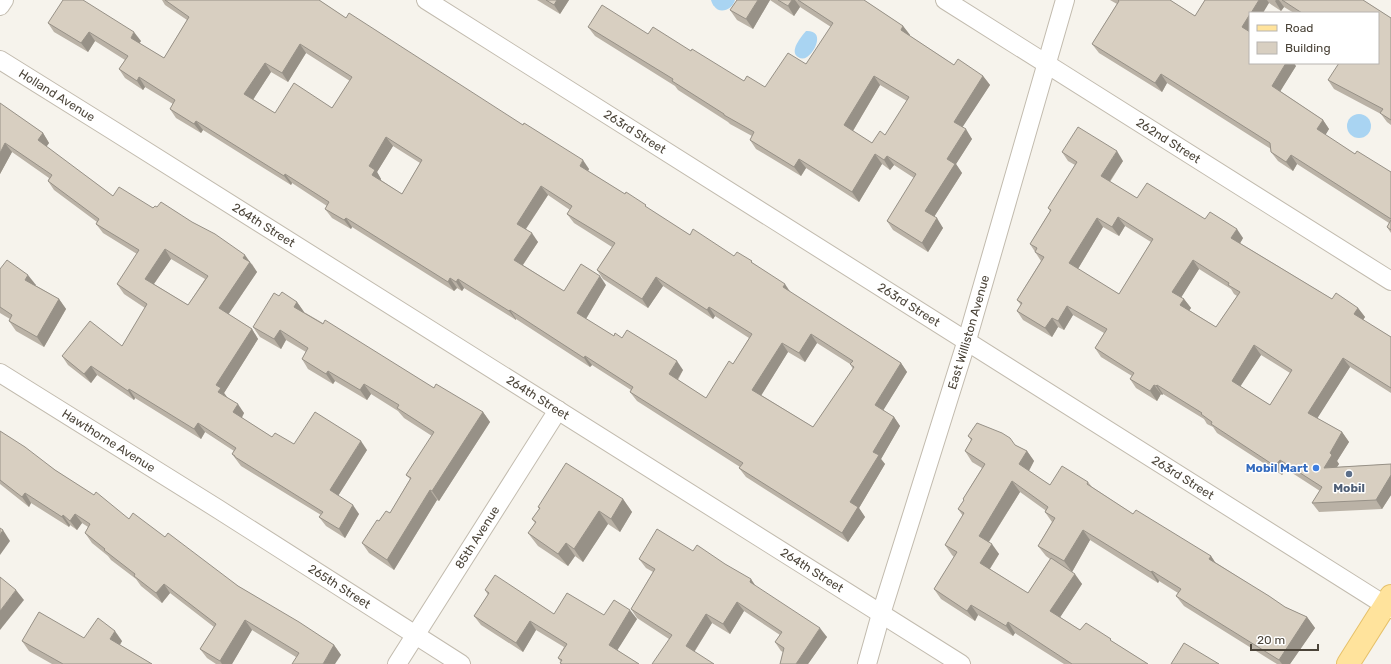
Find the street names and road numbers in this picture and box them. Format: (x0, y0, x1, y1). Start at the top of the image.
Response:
street label: Holland Avenue (16, 66, 98, 125)
street label: 263rd Street (601, 107, 669, 157)
street label: 262nd Street (1134, 115, 1203, 166)
street label: 264th Street (230, 200, 298, 250)
street label: East Williston Avenue (945, 273, 992, 391)
street label: 263rd Street (875, 280, 943, 330)
street label: 264th Street (504, 373, 572, 423)
street label: Hawthorne Avenue (59, 406, 158, 475)
street label: 263rd Street (1149, 453, 1217, 503)
street label: 85th Avenue (452, 503, 503, 571)
street label: 264th Street (778, 545, 846, 595)
street label: 265th Street (306, 561, 373, 612)

